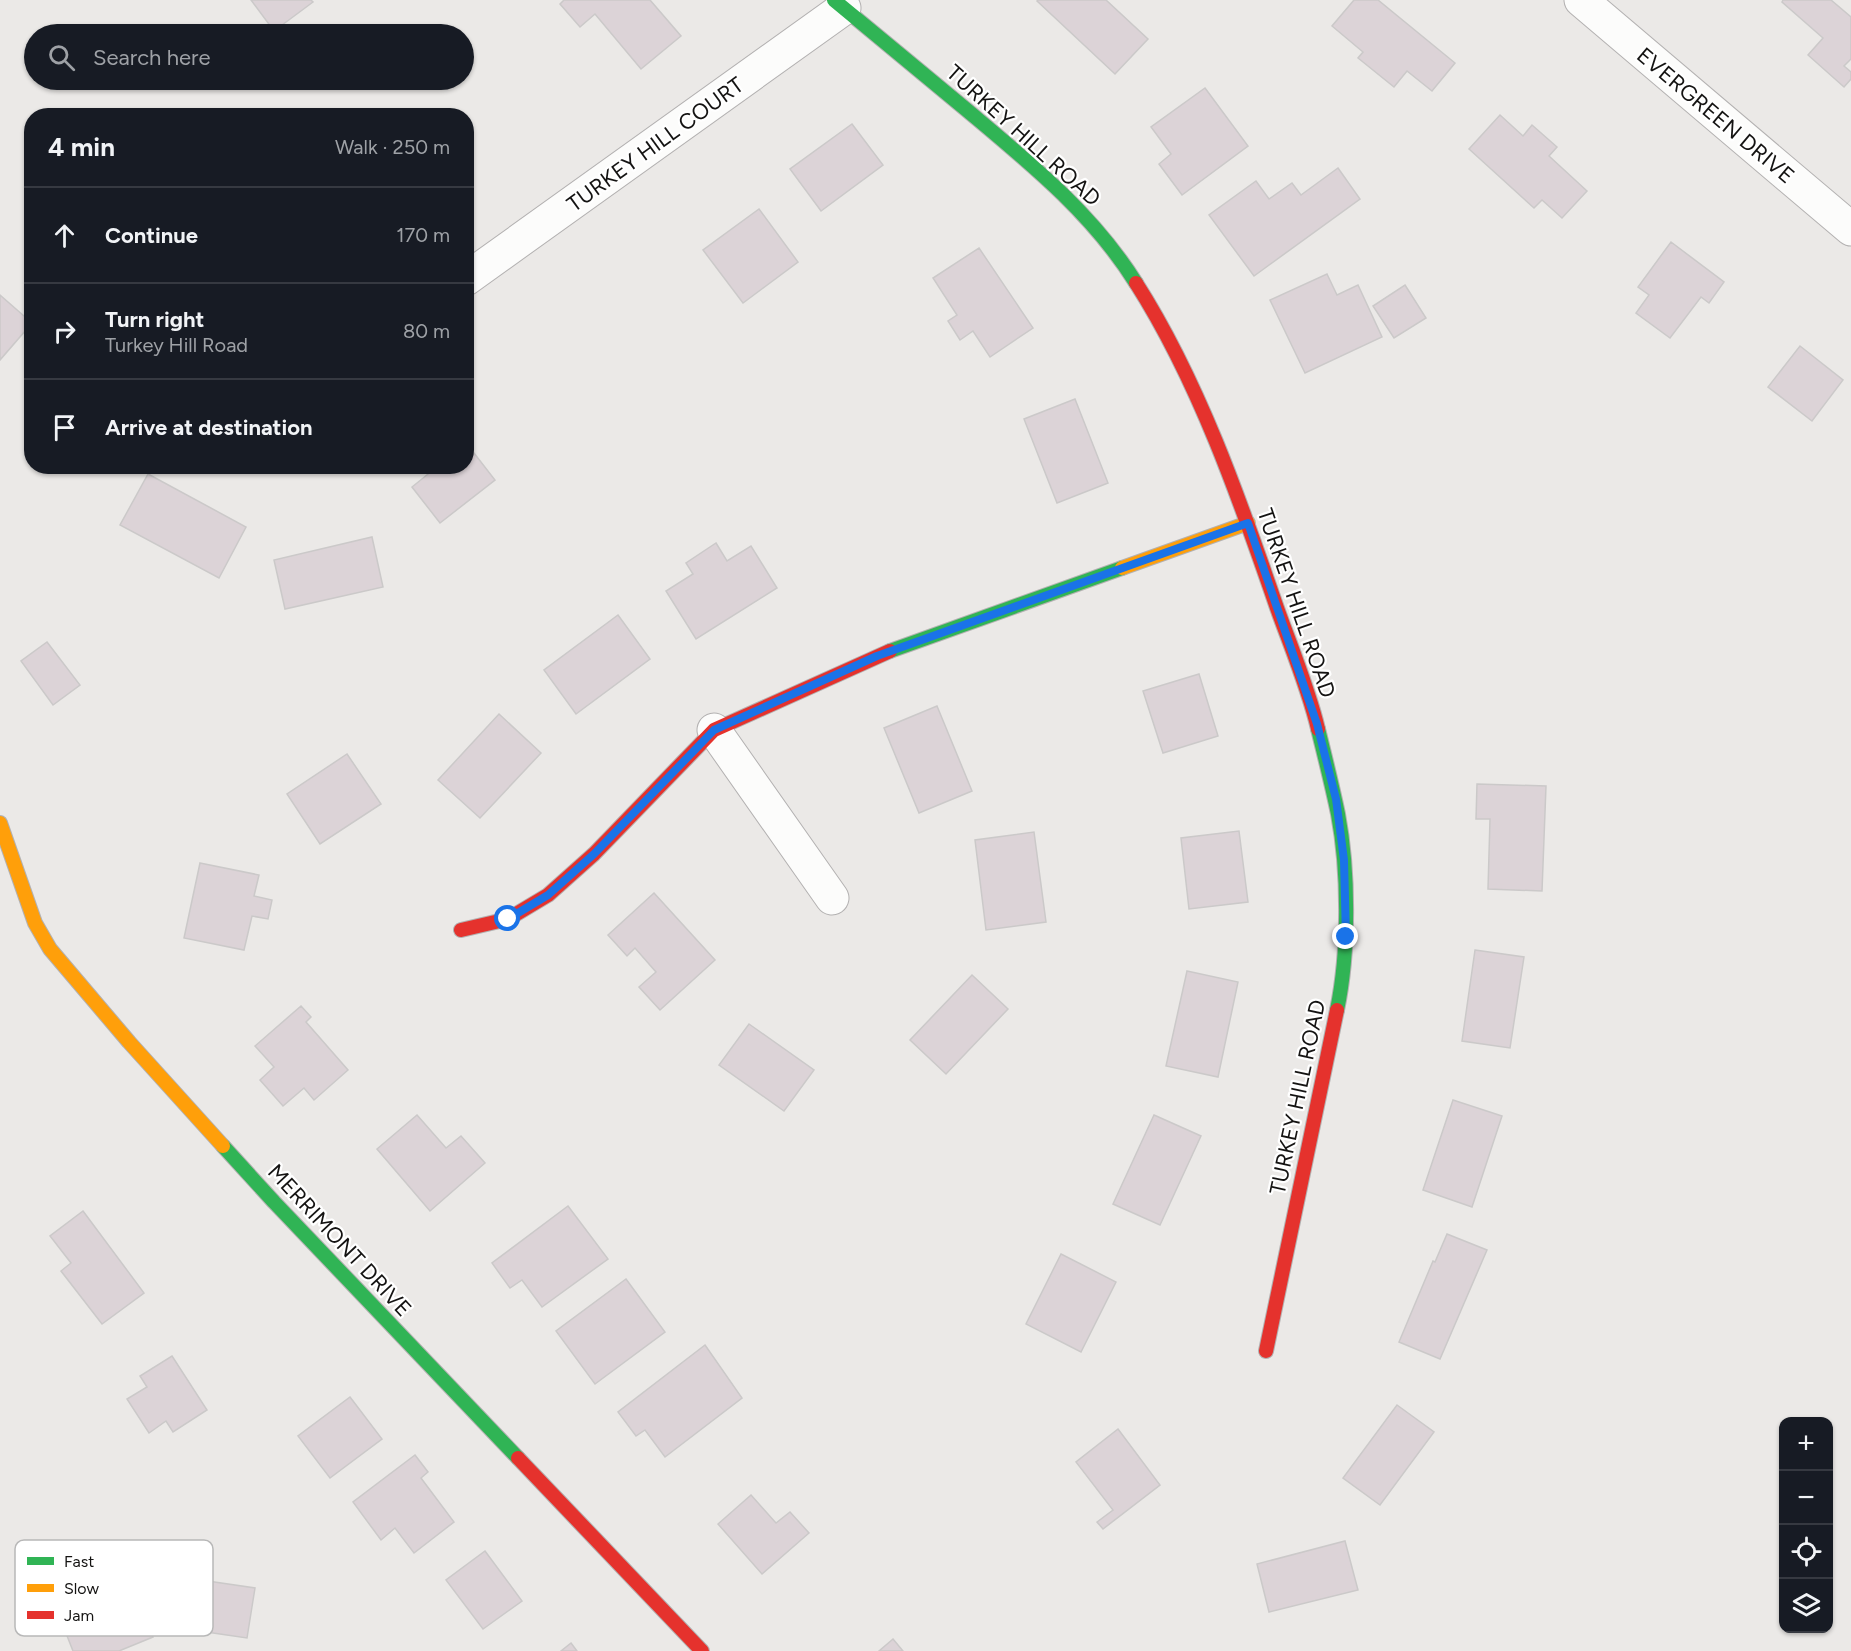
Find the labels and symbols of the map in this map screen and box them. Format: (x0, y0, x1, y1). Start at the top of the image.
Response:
street label: EVERGREEN DRIVE (1631, 42, 1800, 189)
street label: TURKEY HILL ROAD (941, 59, 1106, 212)
street label: TURKEY HILL COURT (562, 71, 749, 218)
street label: TURKEY HILL ROAD (1251, 505, 1342, 701)
route start (494, 905, 520, 931)
route end (1332, 923, 1358, 949)
street label: TURKEY HILL ROAD (1264, 997, 1331, 1197)
street label: MERRIMONT DRIVE (262, 1159, 417, 1322)
legend (15, 1540, 213, 1636)
text: Fast (64, 1552, 94, 1571)
text: Slow (64, 1579, 99, 1598)
text: Jam (64, 1606, 94, 1625)

